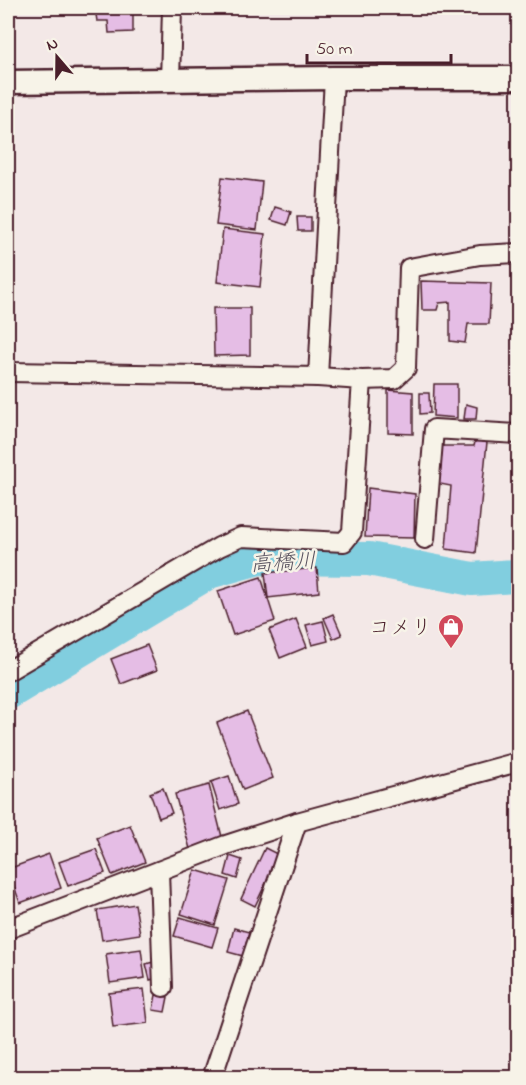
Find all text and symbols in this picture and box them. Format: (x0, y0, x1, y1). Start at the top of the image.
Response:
north arrow (27, 27, 87, 87)
scale bar (307, 27, 451, 65)
text: N (43, 32, 62, 58)
text: 50 m (316, 37, 353, 63)
water label: 高橋川 (249, 546, 317, 582)
shop icon: コメリ (436, 612, 466, 650)
place label: コメリ (369, 614, 432, 644)

